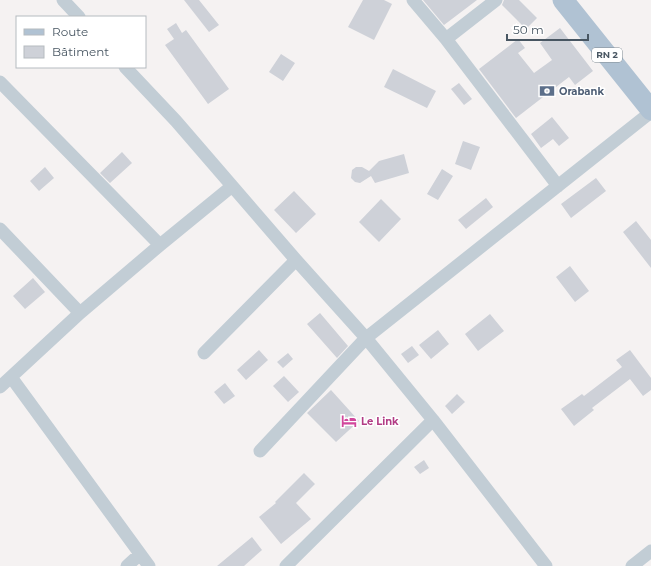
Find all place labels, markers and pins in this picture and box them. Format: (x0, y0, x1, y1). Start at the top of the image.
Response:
bank icon: Orabank (538, 82, 556, 100)
place label: Orabank (559, 85, 604, 98)
hotel icon: Le Link (340, 412, 358, 430)
place label: Le Link (361, 415, 399, 428)

